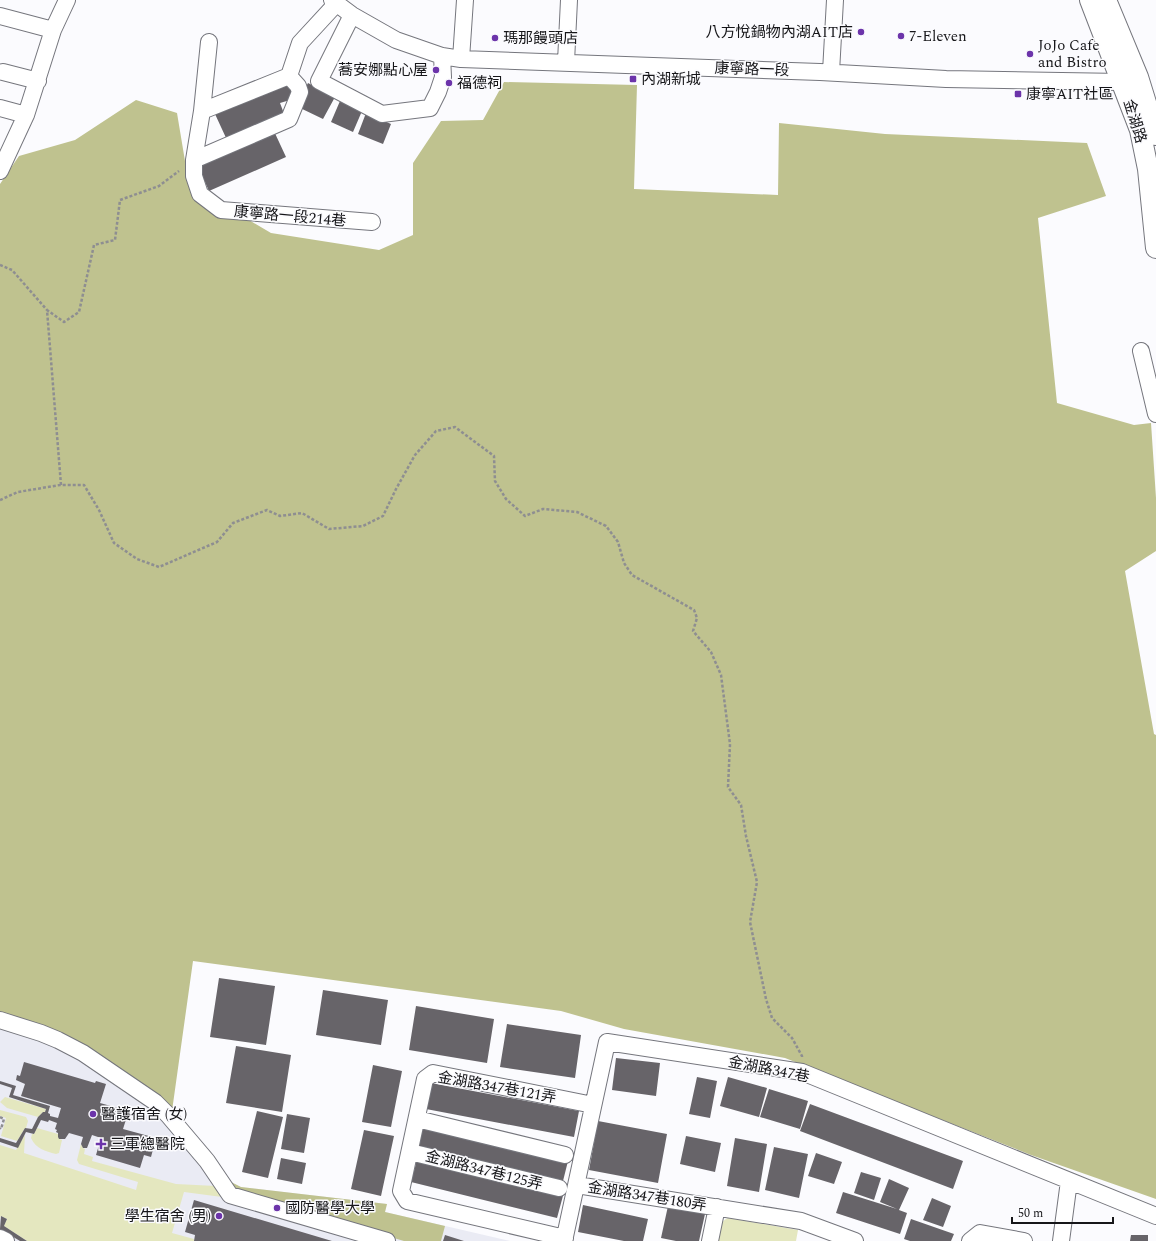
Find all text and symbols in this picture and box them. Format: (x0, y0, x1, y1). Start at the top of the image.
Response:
place label: 八方悅鍋物內湖AIT店 (706, 21, 853, 44)
place label: 7-Eleven (909, 25, 967, 48)
place label: 瑪那饅頭店 (503, 27, 578, 50)
marker: 八方悅鍋物內湖AIT店 (856, 27, 866, 37)
marker: 7-Eleven (896, 31, 906, 41)
marker: 瑪那饅頭店 (490, 33, 500, 43)
place label: JoJo Cafe and Bistro (1038, 34, 1107, 74)
marker: JoJo Cafe and Bistro (1025, 49, 1035, 59)
street label: 康寧路一段 (714, 57, 790, 82)
place label: 蕎安娜點心屋 (338, 59, 428, 82)
marker: 蕎安娜點心屋 (431, 65, 441, 75)
place label: 內湖新城 (641, 68, 701, 91)
place label: 福德祠 (457, 72, 502, 95)
marker: 內湖新城 (628, 74, 638, 84)
marker: 福德祠 (444, 78, 454, 88)
place label: 康寧AIT社區 (1026, 83, 1113, 106)
marker: 康寧AIT社區 (1013, 89, 1023, 99)
street label: 金湖路 (1117, 96, 1152, 146)
street label: 康寧路一段214巷 (233, 200, 347, 233)
street label: 金湖路347巷 (726, 1050, 812, 1089)
street label: 金湖路347巷121弄 (436, 1066, 558, 1109)
place label: 醫護宿舍 (女) (101, 1103, 187, 1126)
marker: 醫護宿舍 (女) (88, 1109, 98, 1119)
place label: 三軍總醫院 (110, 1133, 185, 1156)
marker: 三軍總醫院 (95, 1138, 107, 1150)
street label: 金湖路347巷125弄 (423, 1145, 545, 1196)
street label: 金湖路347巷180弄 (586, 1176, 708, 1217)
place label: 國防醫學大學 (285, 1197, 375, 1220)
scale bar (1012, 1199, 1113, 1225)
marker: 國防醫學大學 (272, 1203, 282, 1213)
text: 50 m (1018, 1204, 1043, 1223)
place label: 學生宿舍 (男) (125, 1205, 211, 1228)
marker: 學生宿舍 (男) (214, 1211, 224, 1221)

